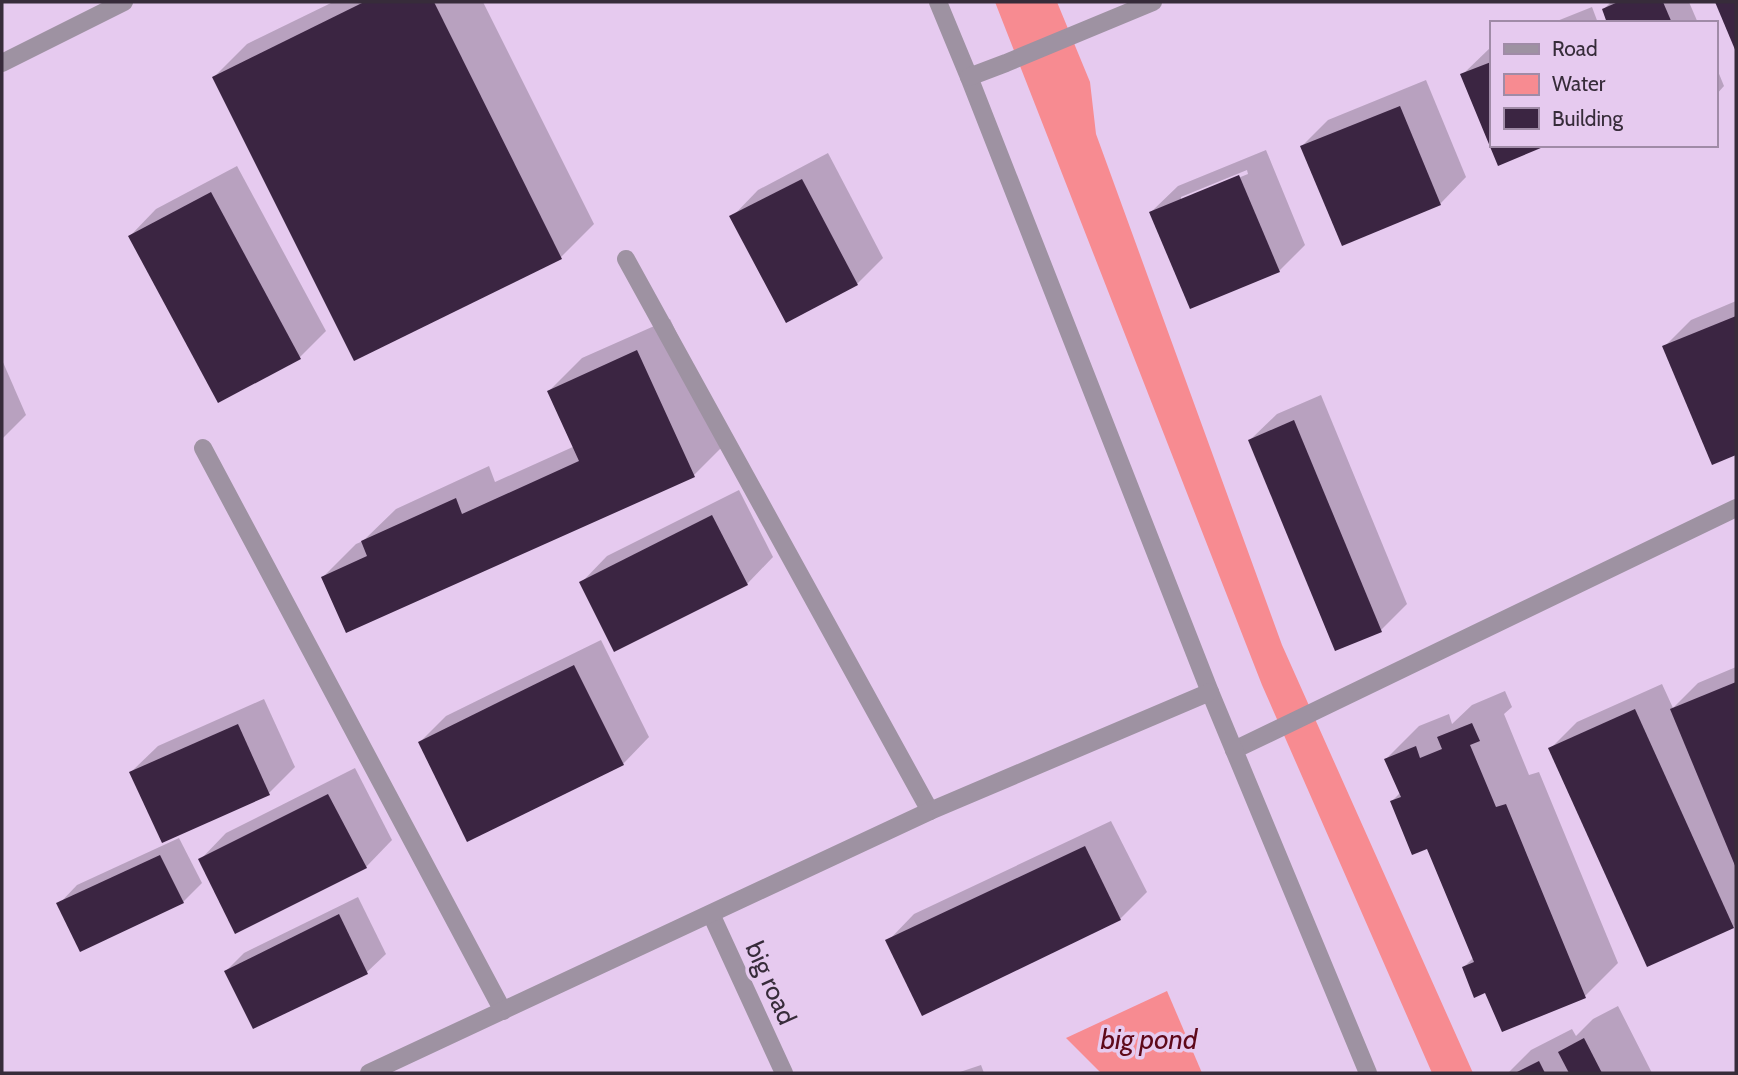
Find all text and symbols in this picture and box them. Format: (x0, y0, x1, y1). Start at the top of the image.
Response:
legend (1490, 21, 1717, 147)
text: Road (1552, 36, 1598, 61)
text: Water (1552, 71, 1606, 96)
text: Building (1552, 106, 1624, 131)
street label: big road (739, 936, 803, 1030)
water label: big pond (1100, 1022, 1199, 1056)

